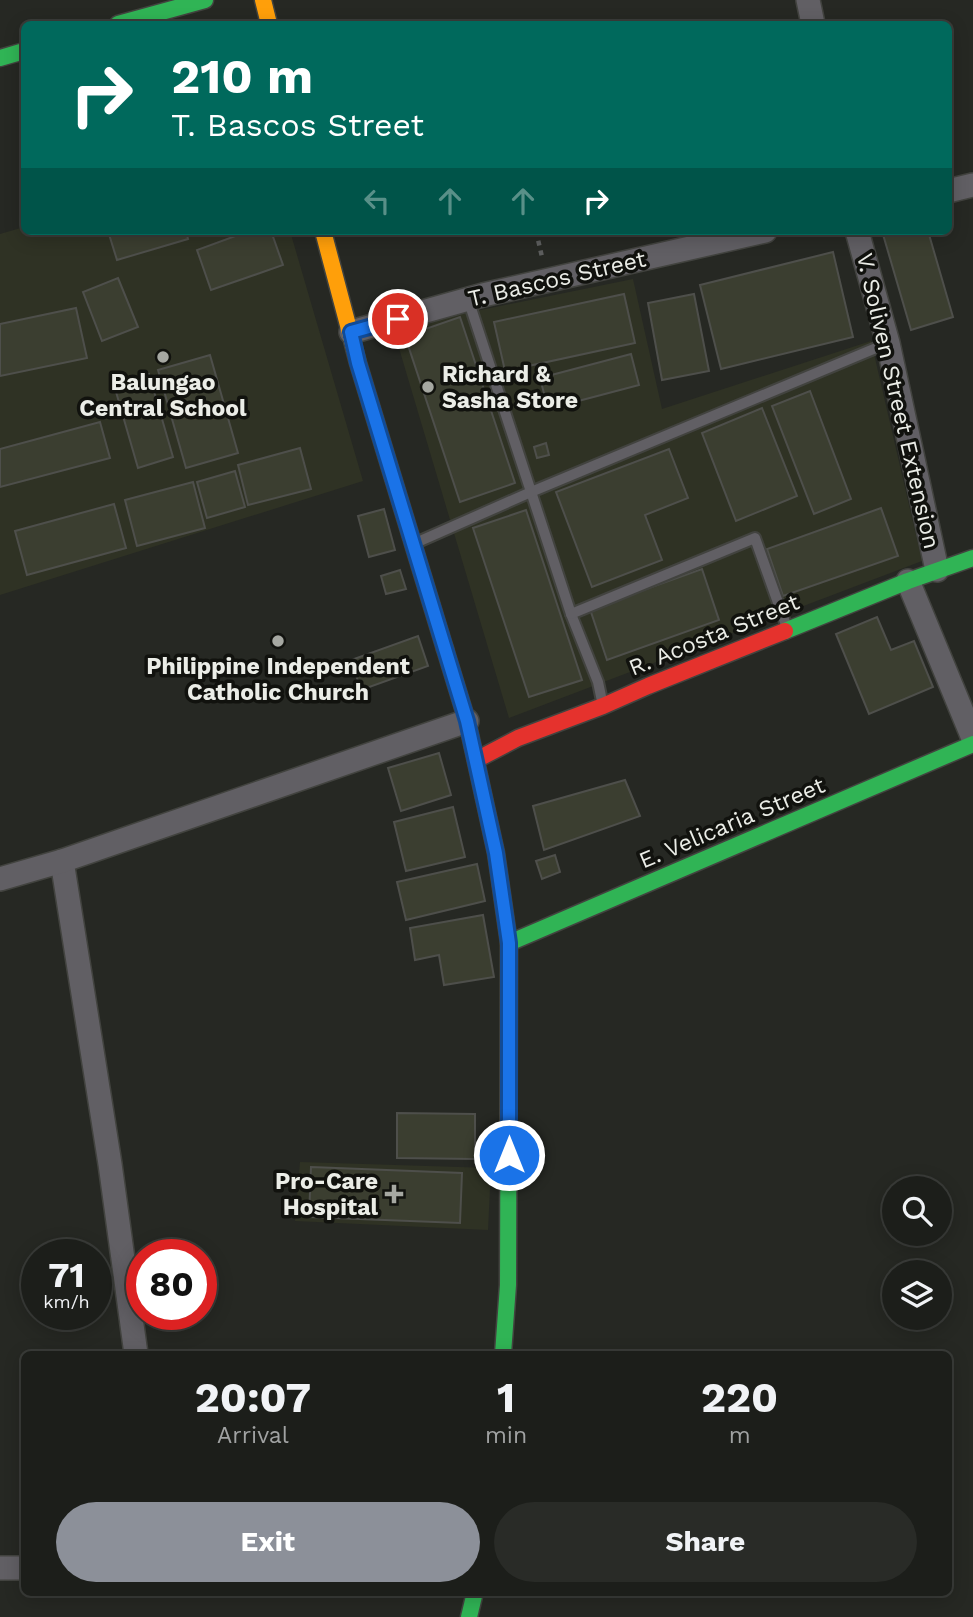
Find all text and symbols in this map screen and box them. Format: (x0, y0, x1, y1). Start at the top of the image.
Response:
text: 210 m (171, 47, 313, 105)
icon: right (56, 49, 147, 140)
text: T. Bascos Street (171, 106, 424, 144)
icon: left (358, 182, 396, 220)
icon: ahead (431, 182, 469, 220)
icon: ahead (504, 182, 542, 220)
icon: right (577, 182, 615, 220)
street label: T. Bascos Street (465, 245, 649, 313)
street label: V. Soliven Street Extension (851, 251, 945, 551)
pin (368, 289, 428, 349)
icon: arrive (379, 300, 417, 338)
marker: Balungao Central School (155, 349, 171, 365)
place label: Richard & Sasha Store (442, 361, 578, 414)
place label: Balungao Central School (79, 369, 247, 422)
marker: Richard & Sasha Store (420, 379, 436, 395)
street label: R. Acosta Street (625, 588, 803, 681)
marker: Philippine Independent Catholic Church (270, 633, 286, 649)
place label: Philippine Independent Catholic Church (146, 653, 410, 706)
street label: E. Velicaria Street (635, 772, 829, 874)
position arrow (472, 1118, 546, 1192)
place label: Pro-Care Hospital (275, 1168, 378, 1221)
map controls (882, 1176, 952, 1330)
button: search (882, 1176, 952, 1246)
marker: Pro-Care Hospital (384, 1184, 404, 1204)
speed limit sign: 80 (126, 1239, 217, 1330)
text: 71 (48, 1254, 85, 1296)
button: layers (882, 1260, 952, 1330)
text: km/h (43, 1291, 90, 1312)
text: 20:07 (195, 1373, 311, 1422)
text: 1 (497, 1373, 515, 1422)
text: 220 (701, 1373, 778, 1422)
text: Arrival (217, 1422, 289, 1449)
text: min (485, 1422, 527, 1449)
text: m (729, 1422, 751, 1449)
button: Exit (56, 1502, 480, 1582)
button: Share (494, 1502, 917, 1582)

